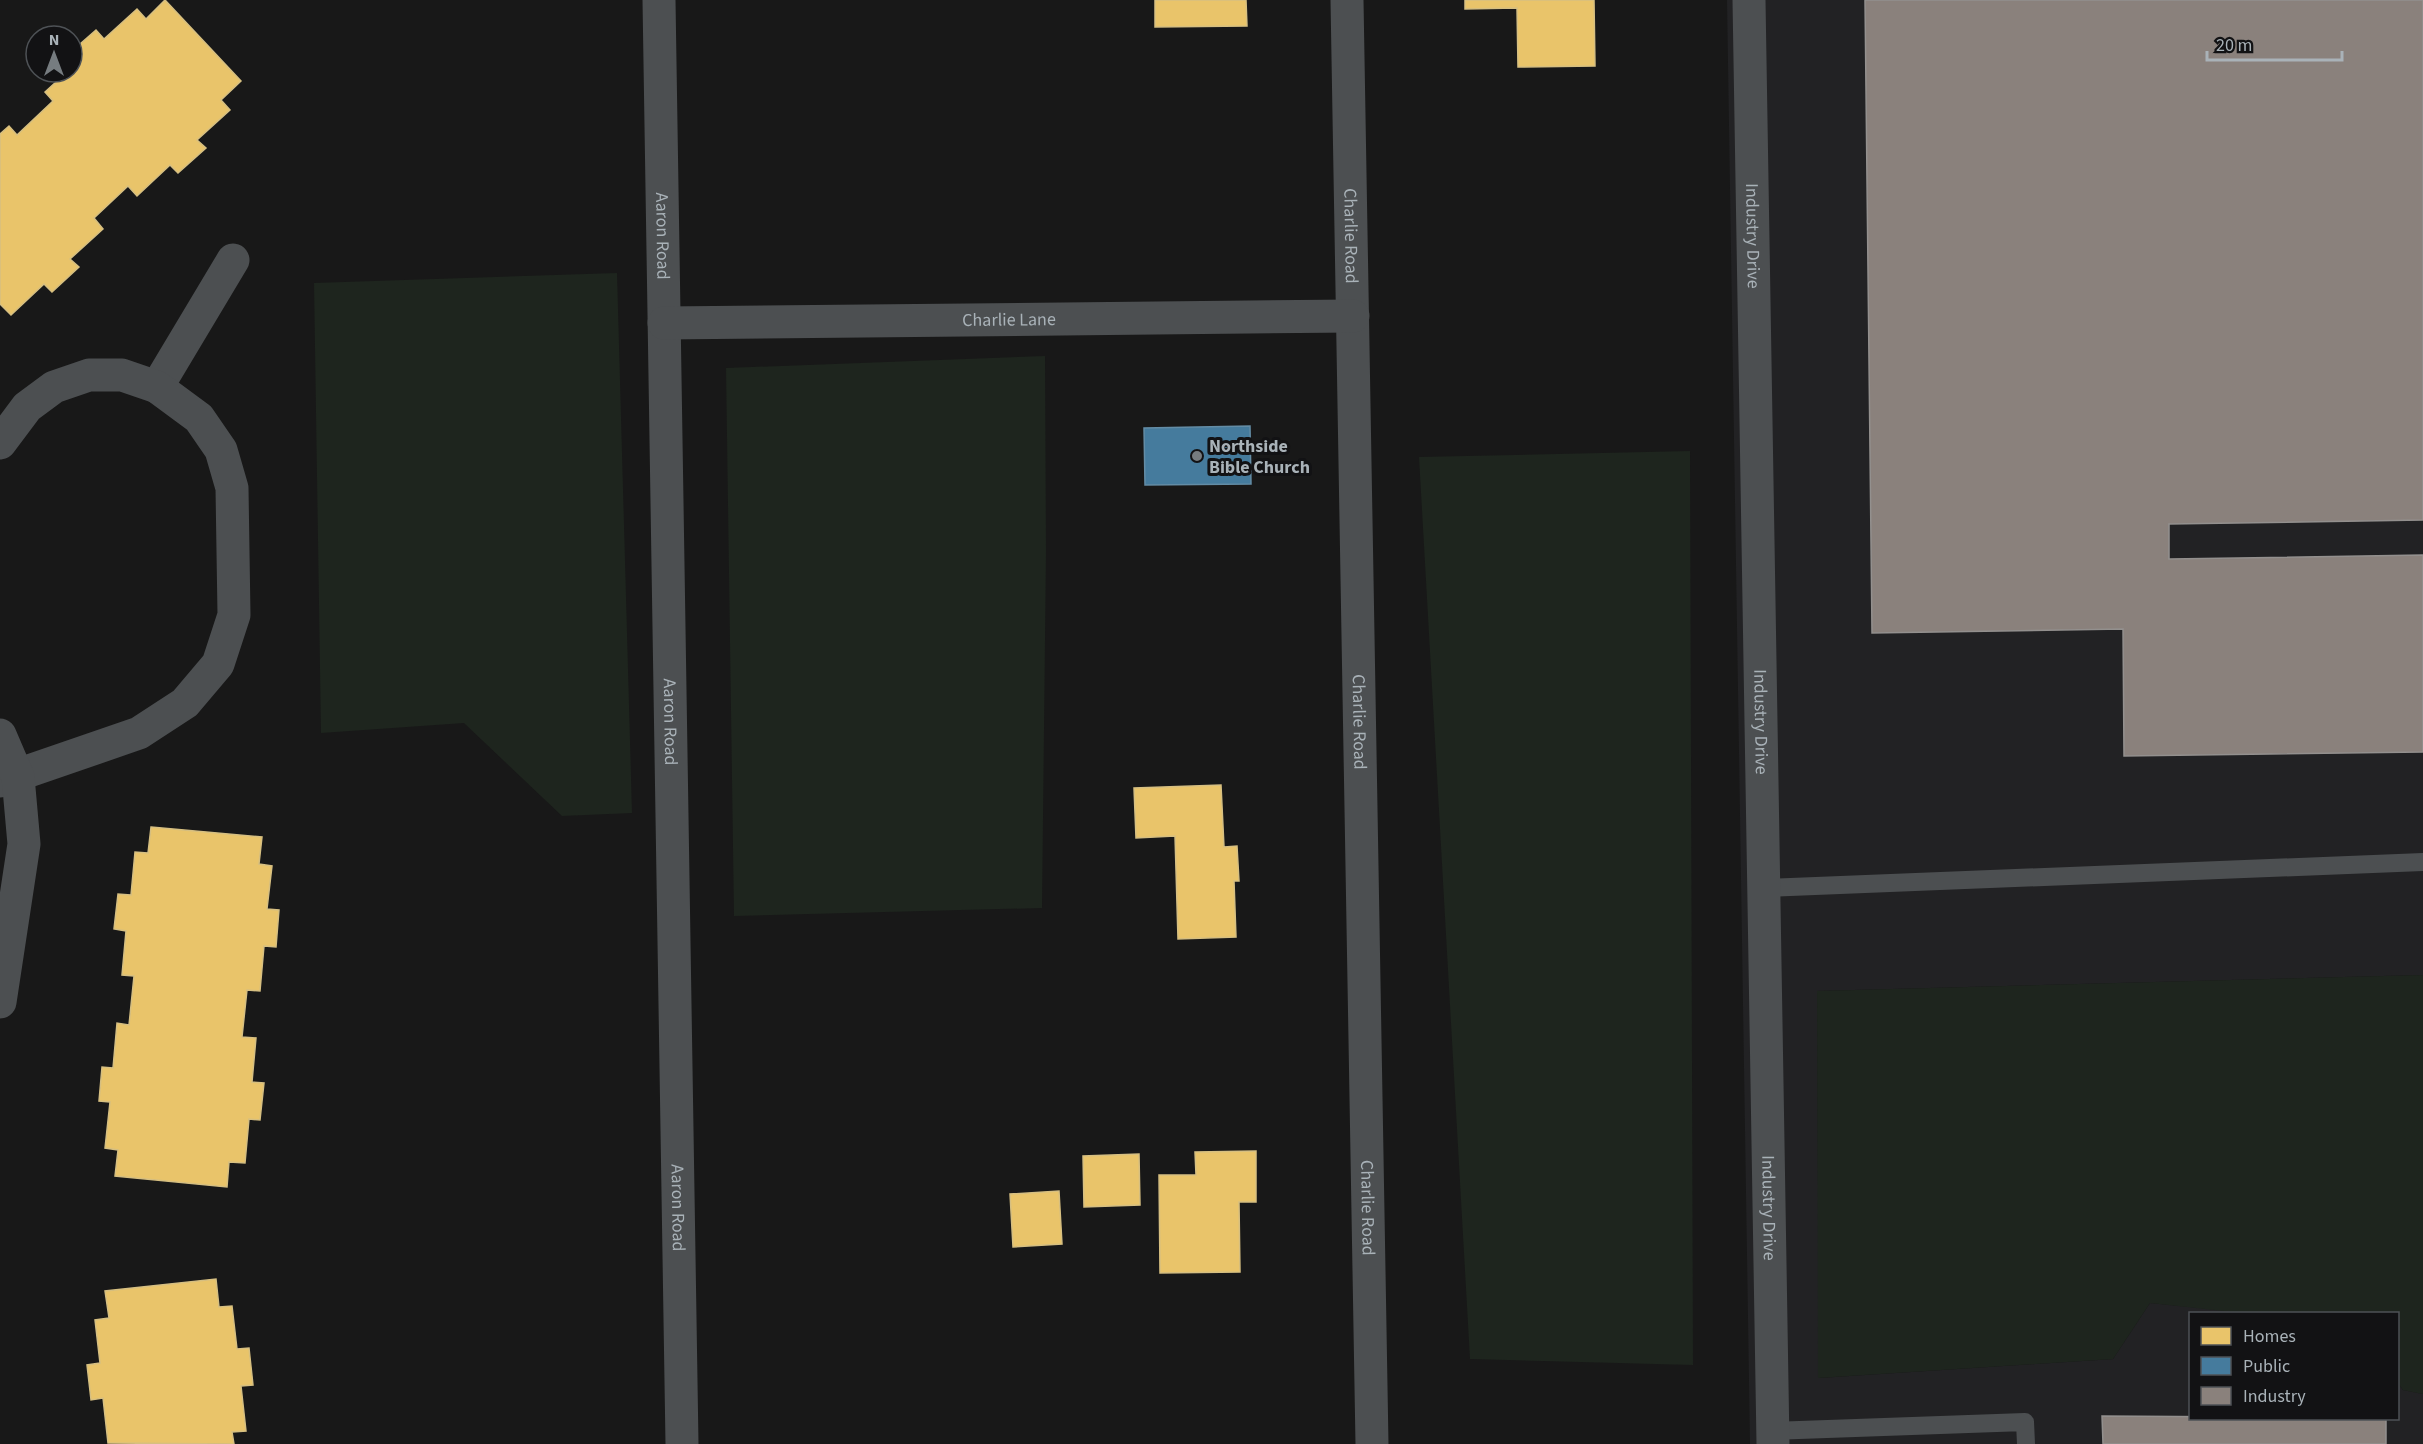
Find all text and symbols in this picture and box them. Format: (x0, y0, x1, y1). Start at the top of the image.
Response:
north arrow (24, 24, 84, 84)
scale bar (2207, 24, 2342, 62)
text: N (49, 29, 59, 51)
text: 20 m (2216, 33, 2252, 58)
street label: Industry Drive (1739, 183, 1766, 289)
street label: Charlie Road (1337, 188, 1364, 284)
street label: Aaron Road (649, 192, 675, 280)
street label: Charlie Lane (962, 307, 1056, 333)
place label: Northside Bible Church (1209, 434, 1310, 480)
marker: Northside Bible Church (1190, 449, 1204, 463)
street label: Industry Drive (1747, 669, 1774, 775)
street label: Charlie Road (1346, 674, 1372, 770)
street label: Aaron Road (657, 678, 683, 766)
street label: Industry Drive (1755, 1155, 1782, 1261)
street label: Charlie Road (1354, 1160, 1381, 1256)
street label: Aaron Road (665, 1164, 691, 1252)
legend (2189, 1312, 2399, 1420)
text: Homes (2243, 1324, 2296, 1349)
text: Public (2243, 1354, 2290, 1379)
text: Industry (2243, 1384, 2306, 1409)

